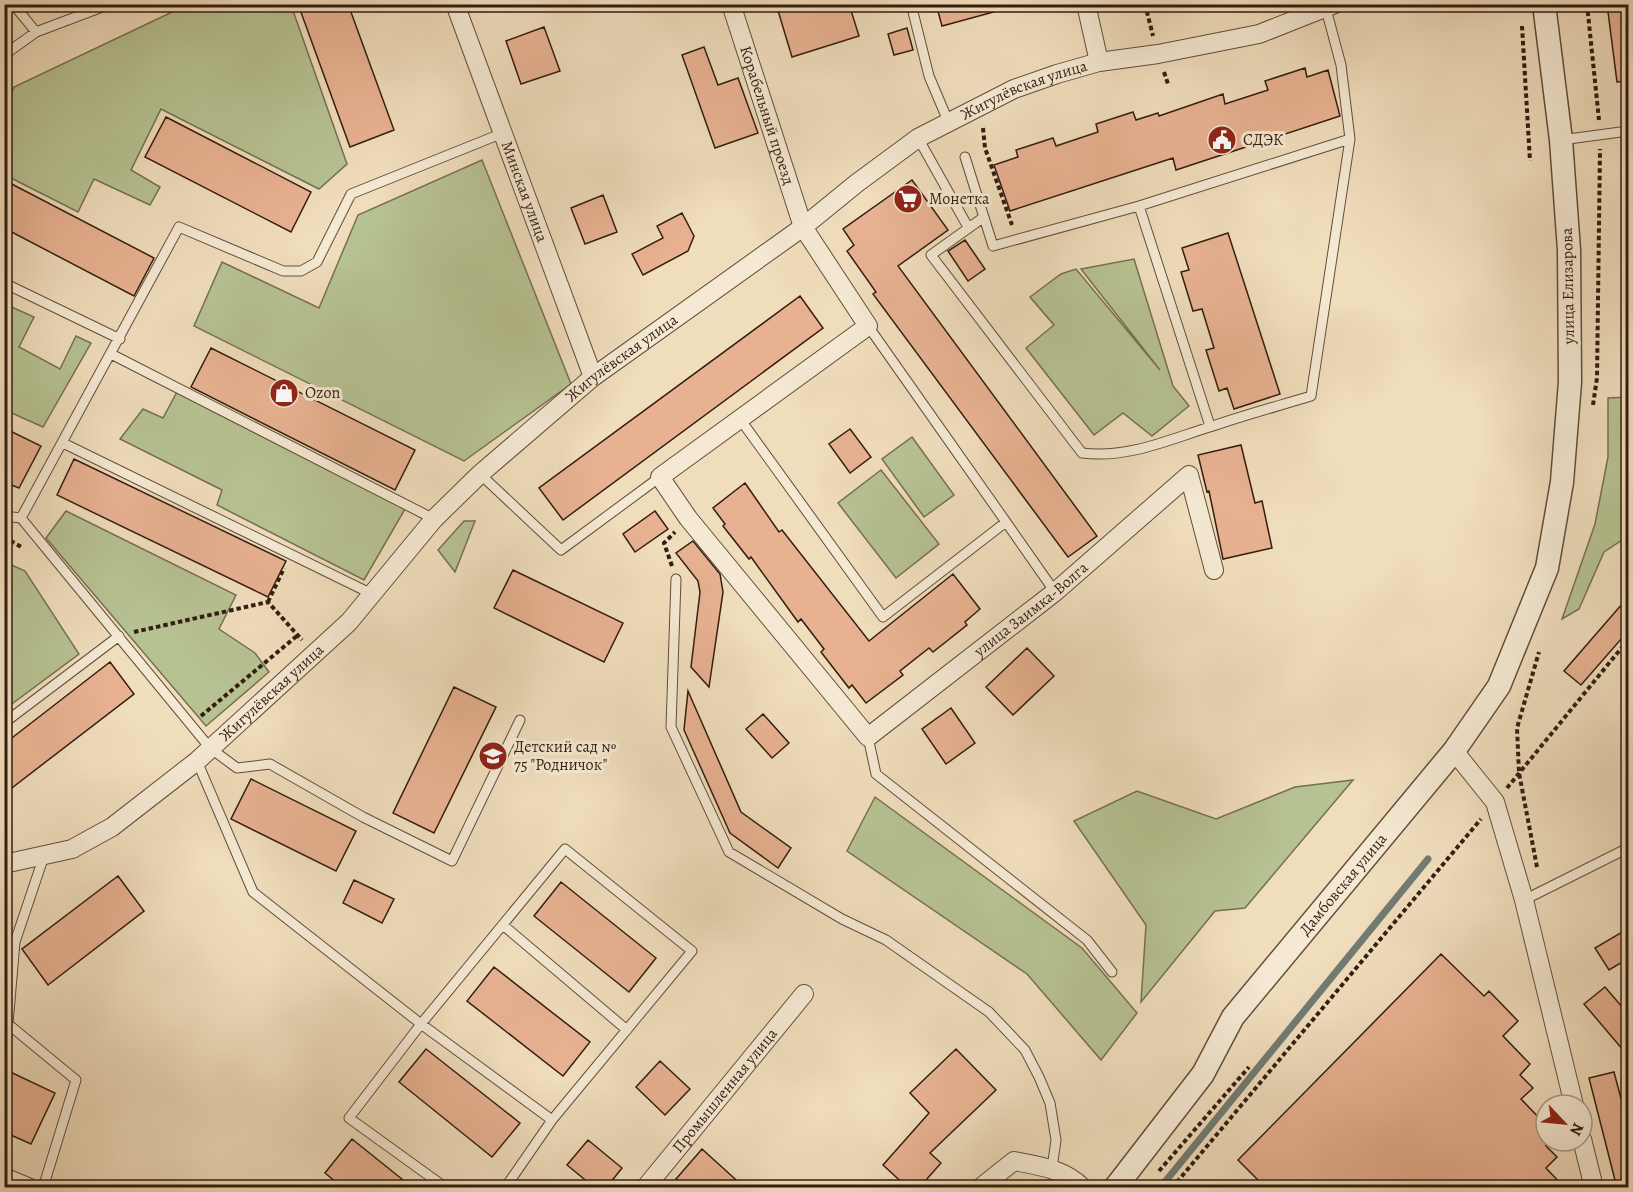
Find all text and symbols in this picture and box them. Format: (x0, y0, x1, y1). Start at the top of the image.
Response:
street label: Корабельный проезд (734, 43, 800, 188)
street label: Жигулёвская улица (957, 55, 1090, 125)
public building icon: СДЭК (1206, 124, 1238, 156)
place label: СДЭК (1243, 129, 1284, 151)
street label: Минская улица (496, 138, 553, 246)
supermarket icon: Монетка (892, 183, 924, 215)
place label: Монетка (929, 188, 990, 210)
street label: улица Елизарова (1556, 227, 1580, 345)
street label: Жигулёвская улица (561, 309, 683, 407)
shop icon: Ozon (268, 377, 300, 409)
place label: Ozon (305, 382, 340, 404)
street label: улица Заимка-Волга (969, 557, 1093, 662)
street label: Жигулёвская улица (214, 639, 329, 746)
place label: Детский сад № 75 "Родничок" (514, 736, 616, 776)
school or university icon: Детский сад № 75 "Родничок" (477, 740, 509, 772)
street label: Дамбовская улица (1294, 828, 1393, 940)
street label: Промышленная улица (667, 1023, 783, 1158)
north arrow (1534, 1093, 1594, 1153)
text: N (1564, 1119, 1589, 1140)

